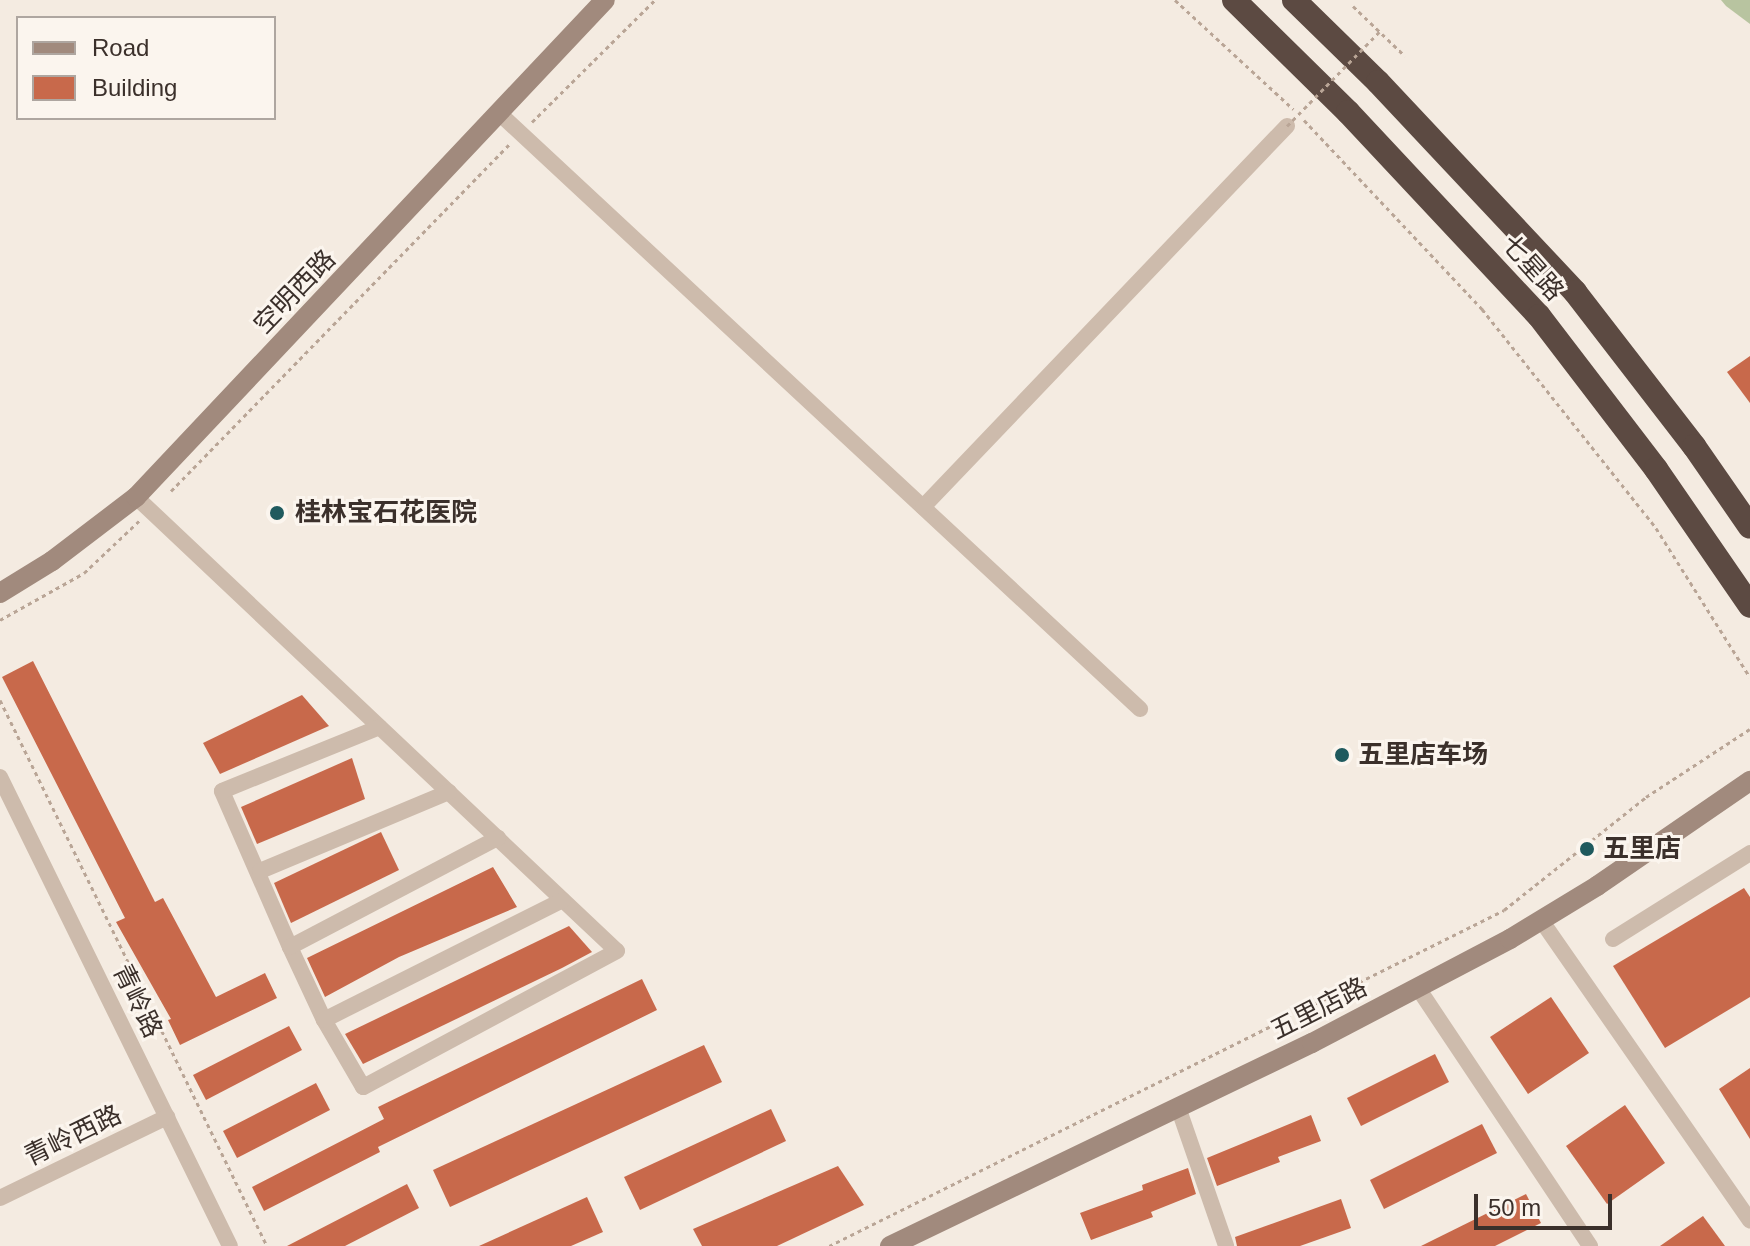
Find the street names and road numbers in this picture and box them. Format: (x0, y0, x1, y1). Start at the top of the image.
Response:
street label: 七星路 (1494, 229, 1570, 307)
street label: 空明西路 (248, 244, 342, 340)
street label: 青岭路 (106, 959, 168, 1043)
street label: 五里店路 (1266, 971, 1372, 1047)
street label: 青岭西路 (19, 1099, 127, 1173)

